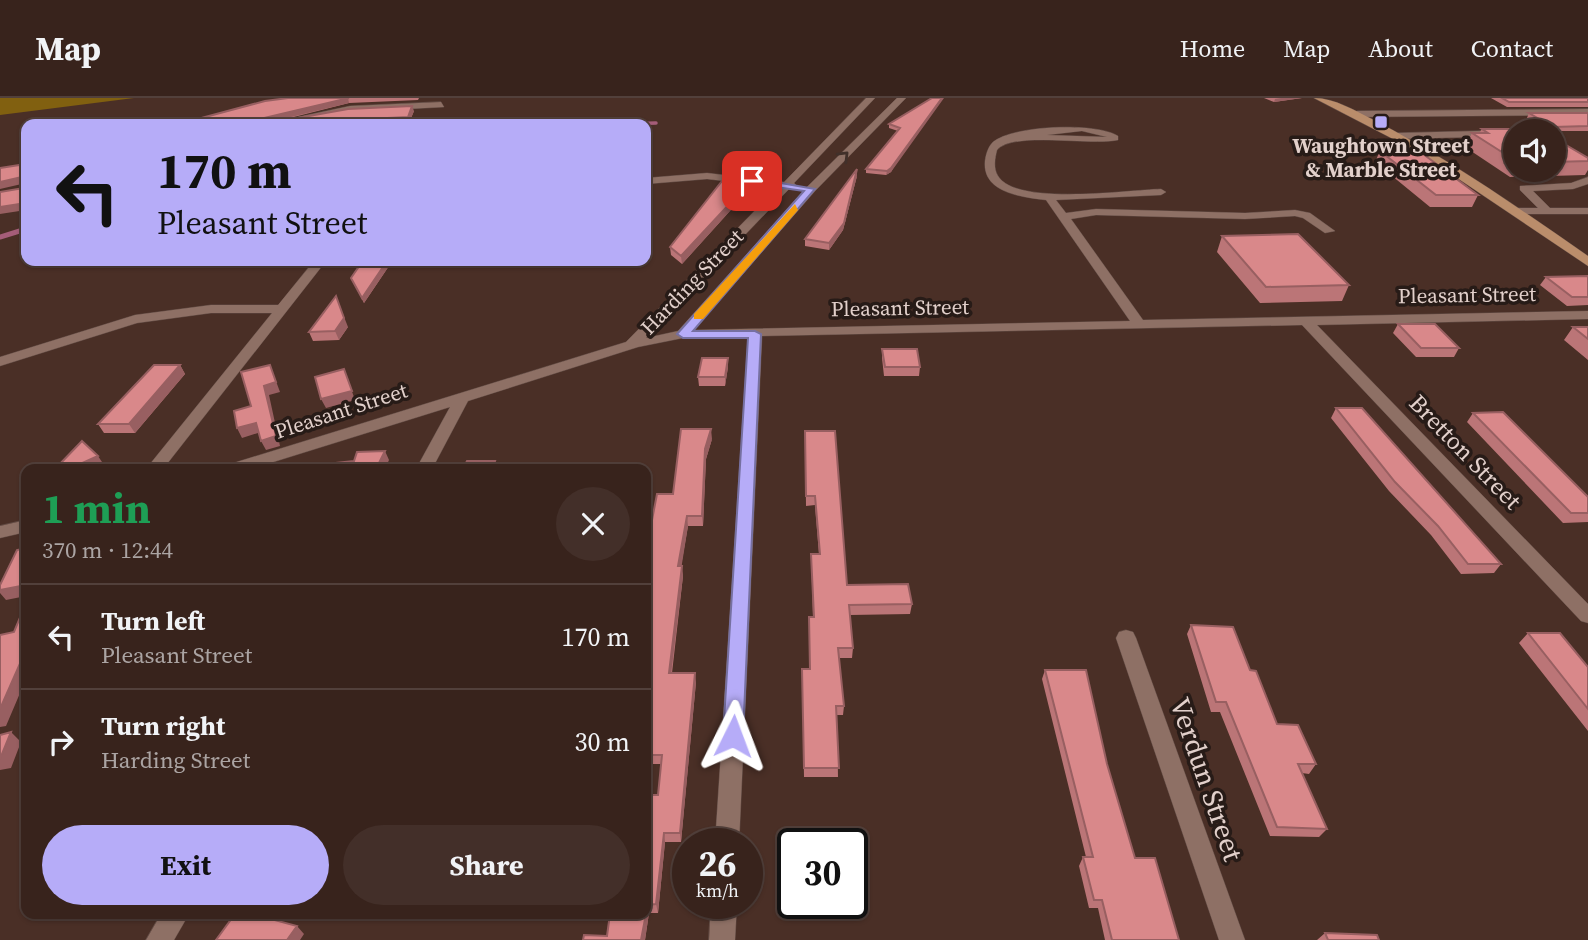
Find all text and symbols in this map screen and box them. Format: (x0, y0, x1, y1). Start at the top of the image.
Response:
text: Map (35, 26, 101, 71)
text: Home (1180, 32, 1245, 65)
text: Map (1283, 32, 1330, 65)
text: About (1368, 32, 1433, 65)
text: Contact (1471, 32, 1553, 65)
marker: Waughtown Street & Marble Street (1373, 114, 1389, 130)
map controls (1503, 119, 1566, 182)
button: sound (1503, 119, 1566, 182)
place label: Waughtown Street & Marble Street (1292, 131, 1470, 184)
text: 170 m (157, 137, 292, 204)
icon: left (42, 147, 133, 238)
pin (722, 151, 782, 211)
one-way arrow (835, 151, 848, 164)
icon: arrive (733, 162, 771, 200)
text: Pleasant Street (157, 201, 368, 245)
street label: Harding Street (634, 222, 750, 341)
street label: Pleasant Street (1398, 279, 1536, 310)
street label: Pleasant Street (831, 292, 969, 323)
street label: Pleasant Street (271, 375, 411, 446)
street label: Bretton Street (1402, 387, 1529, 517)
text: 1 min (42, 479, 151, 537)
button: close (556, 487, 630, 561)
text: 370 m · 12:44 (42, 534, 173, 566)
text: Turn left (101, 603, 205, 639)
icon: left (42, 618, 80, 656)
text: 170 m (562, 619, 630, 655)
text: Pleasant Street (101, 639, 252, 671)
street label: Verdun Street (1161, 692, 1253, 867)
position arrow (696, 699, 770, 773)
text: Turn right (101, 708, 225, 744)
icon: right (42, 723, 80, 761)
text: 30 m (575, 724, 630, 760)
text: Harding Street (101, 744, 250, 776)
button: Exit (42, 825, 329, 905)
button: Share (343, 825, 630, 905)
speed limit sign: 30 (777, 828, 868, 919)
text: 26 (699, 840, 736, 888)
text: km/h (696, 878, 739, 903)

